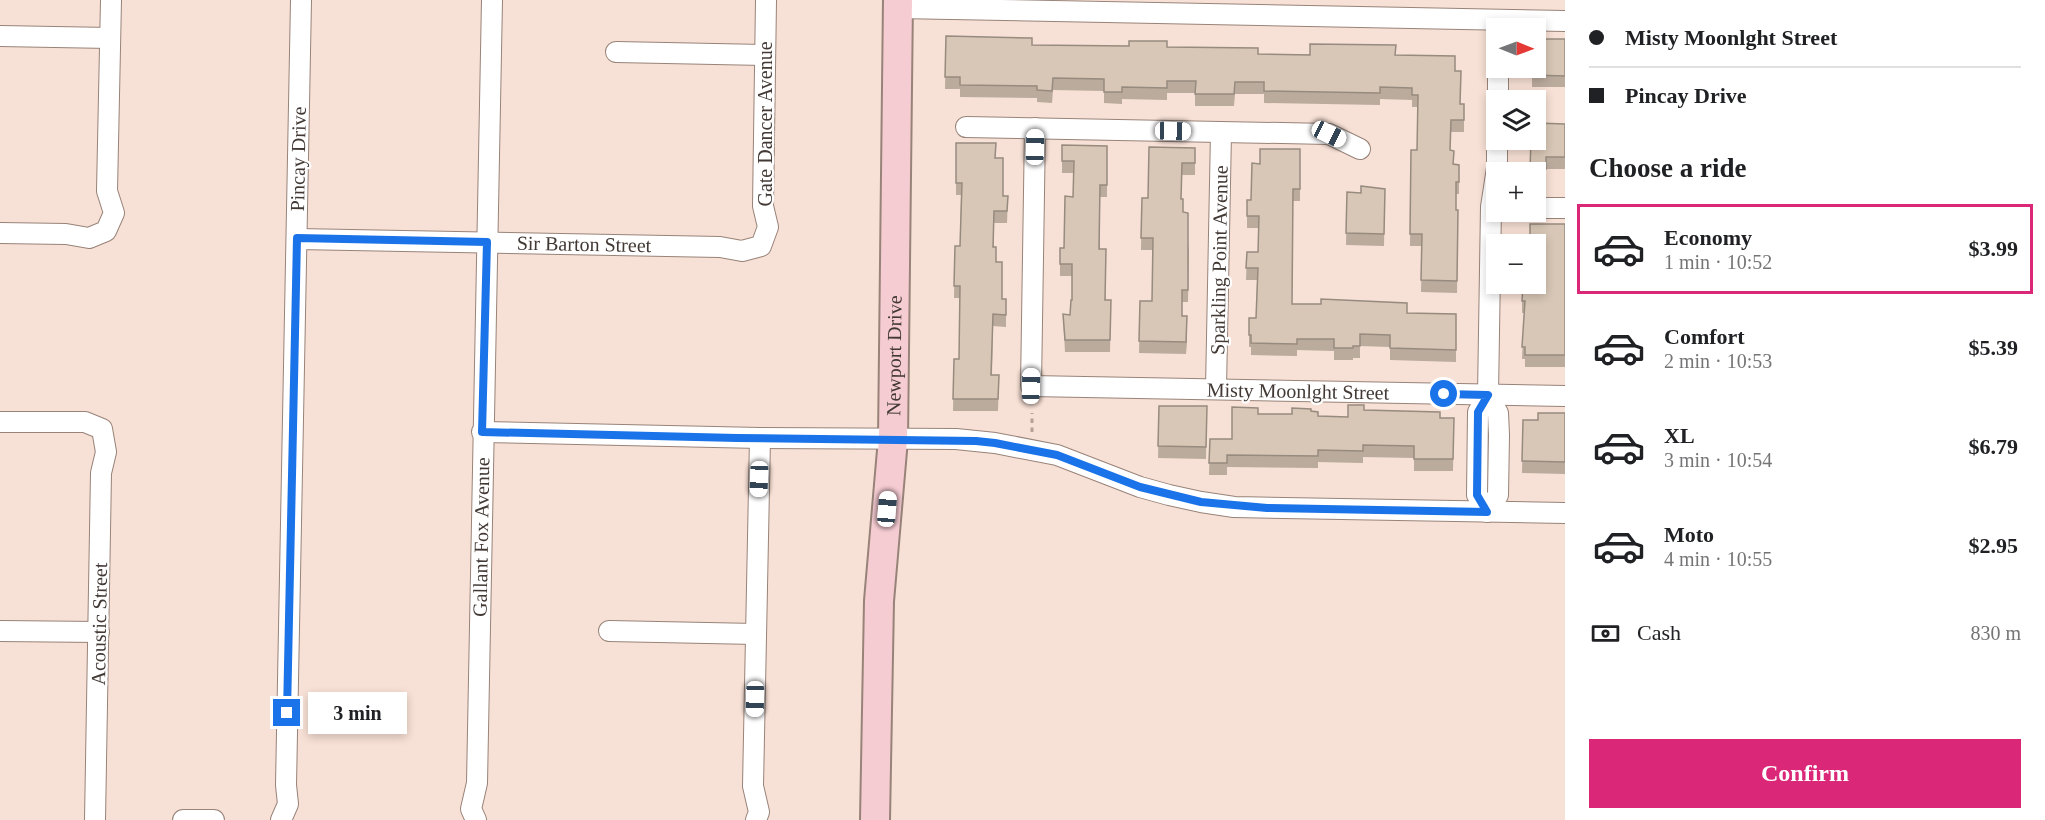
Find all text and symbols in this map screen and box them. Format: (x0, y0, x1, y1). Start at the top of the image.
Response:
north arrow (1486, 18, 1546, 78)
map controls (1486, 18, 1546, 294)
text: Misty Moonlght Street (1625, 25, 1837, 50)
street label: Gate Dancer Avenue (754, 41, 776, 207)
text: Pincay Drive (1625, 83, 1747, 108)
button: layers (1486, 90, 1546, 150)
street label: Pincay Drive (286, 106, 311, 212)
car (1309, 118, 1349, 150)
car (1155, 122, 1191, 140)
car (1026, 129, 1044, 165)
text: Choose a ride (1589, 153, 1747, 183)
button: + (1486, 162, 1546, 222)
street label: Sparkling Point Avenue (1206, 165, 1233, 355)
icon: car (1592, 222, 1646, 276)
text: Economy (1664, 225, 1752, 250)
street label: Sir Barton Street (517, 232, 652, 256)
button: − (1486, 234, 1546, 294)
text: $3.99 (1969, 236, 2018, 261)
text: 1 min · 10:52 (1664, 251, 1772, 273)
street label: Newport Drive (882, 295, 906, 416)
icon: car (1592, 321, 1646, 375)
text: Comfort (1664, 324, 1745, 349)
text: $5.39 (1969, 335, 2018, 360)
text: 2 min · 10:53 (1664, 350, 1772, 372)
car (1022, 368, 1040, 404)
street label: Misty Moonlght Street (1207, 378, 1390, 405)
route start (1430, 380, 1457, 407)
icon: car (1592, 420, 1646, 474)
text: XL (1664, 423, 1695, 448)
text: $6.79 (1969, 434, 2018, 459)
text: 3 min · 10:54 (1664, 449, 1772, 471)
street label: Gallant Fox Avenue (469, 457, 493, 617)
car (749, 461, 769, 497)
car (876, 490, 898, 528)
icon: car (1592, 519, 1646, 573)
text: Moto (1664, 522, 1714, 547)
text: $2.95 (1969, 533, 2018, 558)
text: 4 min · 10:55 (1664, 548, 1772, 570)
street label: Acoustic Street (87, 562, 111, 686)
icon: cash (1589, 617, 1622, 650)
text: Cash (1637, 620, 1681, 645)
text: 830 m (1970, 622, 2021, 644)
car (746, 681, 764, 717)
callout: 3 min (308, 692, 407, 734)
route end (273, 699, 300, 726)
text: 3 min (333, 702, 382, 724)
button: Confirm (1589, 739, 2021, 808)

